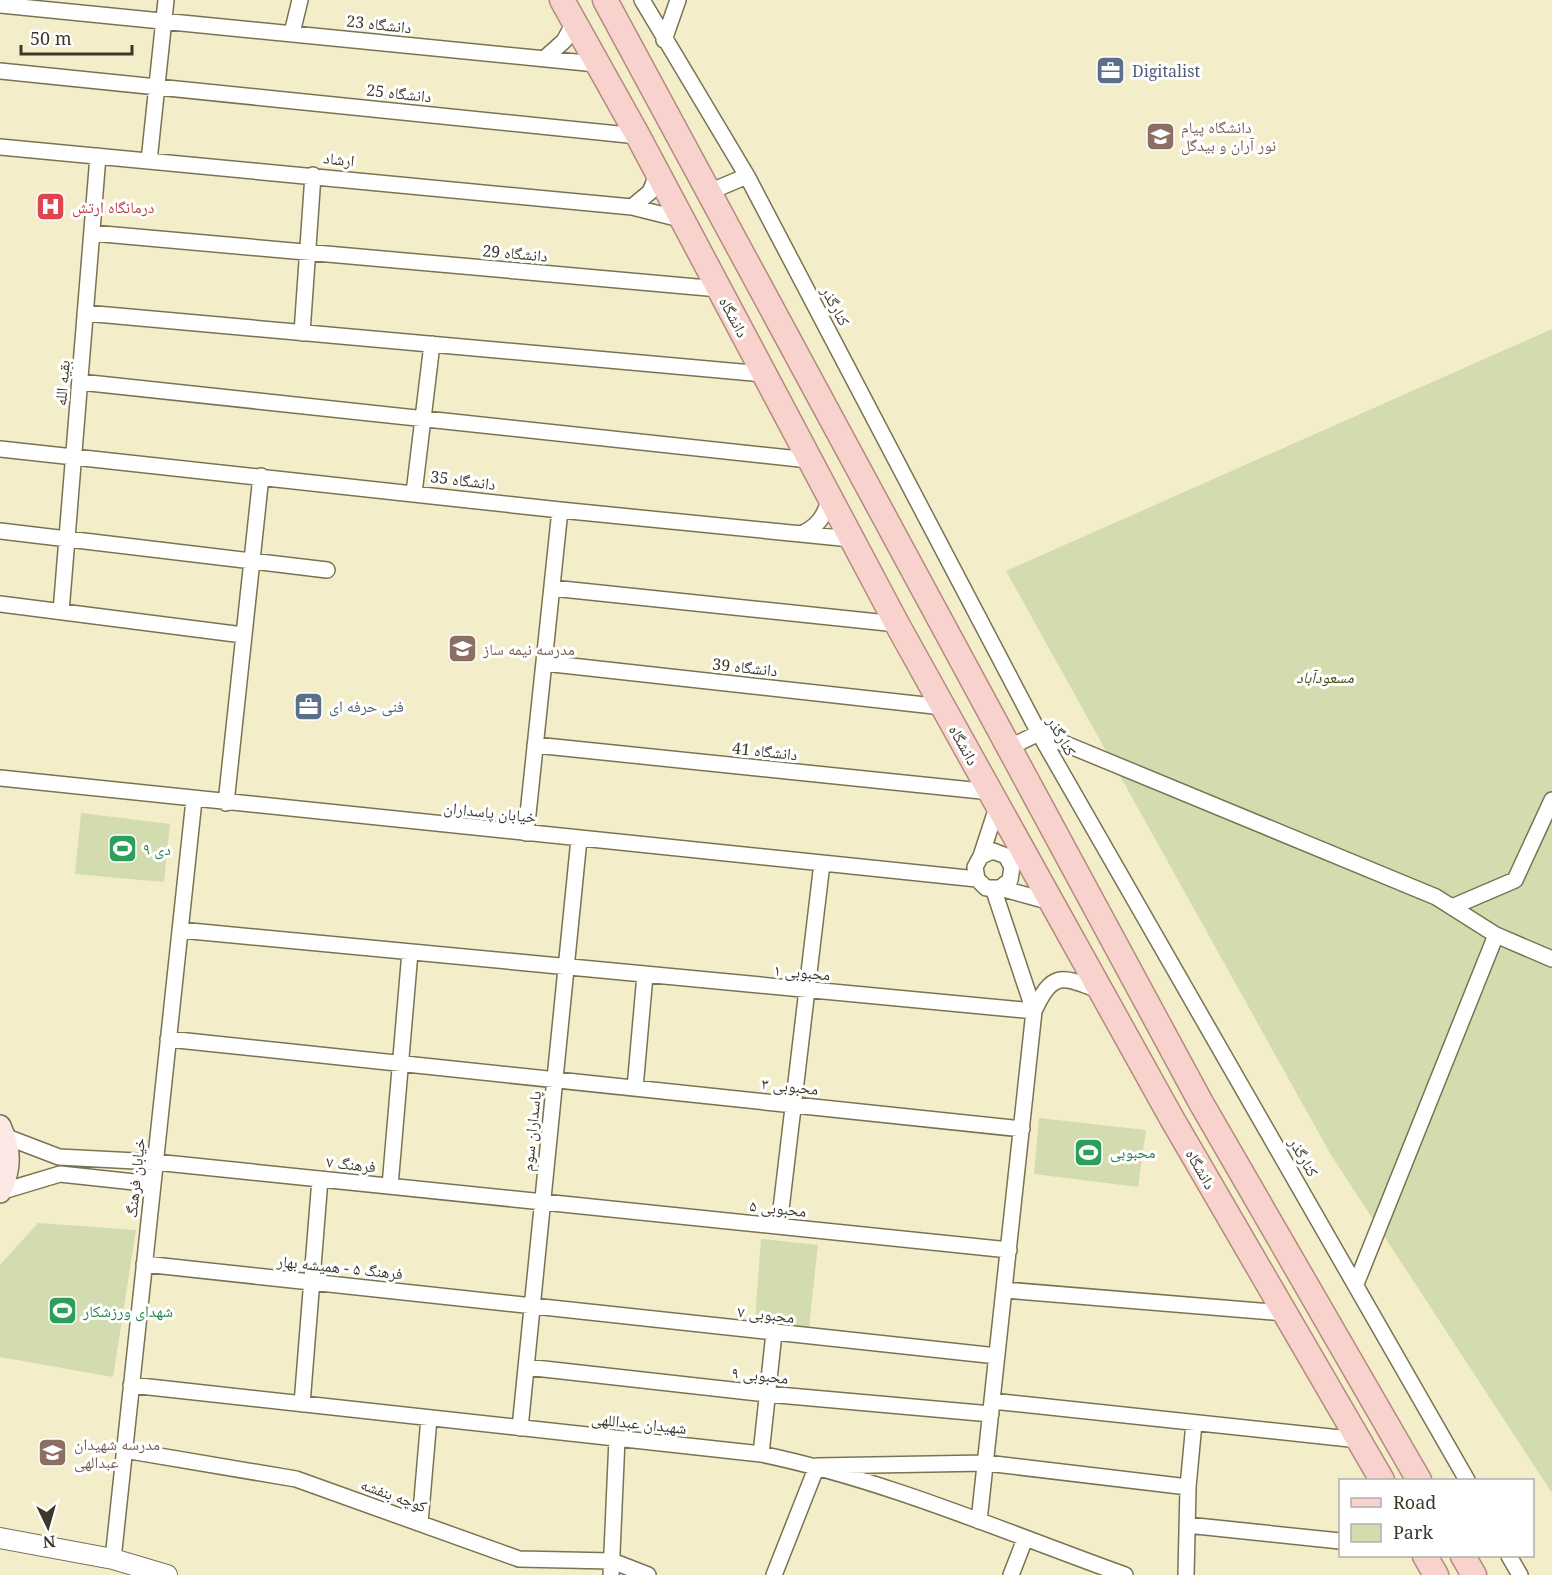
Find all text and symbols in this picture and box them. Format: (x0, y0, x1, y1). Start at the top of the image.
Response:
street label: دانشگاه 23 (345, 10, 413, 38)
scale bar (21, 18, 132, 56)
text: 50 m (30, 26, 72, 50)
office icon: Digitalist (1095, 55, 1127, 87)
place label: Digitalist (1132, 60, 1200, 82)
street label: دانشگاه 25 (365, 79, 433, 107)
place label: دانشگاه پیام نور آران و بیدگل (1181, 116, 1276, 156)
school or university icon: دانشگاه پیام نور آران و بیدگل (1144, 120, 1176, 152)
street label: ارشاد (322, 146, 356, 172)
hospital icon: درمانگاه ارتش (35, 191, 67, 223)
place label: درمانگاه ارتش (72, 196, 154, 218)
street label: دانشگاه 29 (481, 239, 549, 267)
street label: کنارگذر (816, 281, 856, 330)
street label: دانشگاه (714, 293, 754, 341)
street label: بقیه الله (49, 359, 75, 407)
street label: دانشگاه 35 (429, 465, 497, 495)
school or university icon: مدرسه نیمه ساز (446, 633, 478, 665)
place label: مدرسه نیمه ساز (482, 638, 575, 660)
street label: دانشگاه 39 (711, 653, 779, 681)
park label: مسعودآباد (1296, 666, 1354, 688)
office icon: فنی حرفه ای (292, 690, 324, 722)
place label: فنی حرفه ای (329, 695, 404, 717)
street label: کنارگذر (1042, 711, 1082, 760)
street label: دانشگاه (944, 721, 984, 769)
street label: دانشگاه 41 (731, 737, 799, 765)
street label: خیابان پاسداران (443, 796, 537, 828)
sports icon: ۹ دی (106, 833, 138, 865)
place label: ۹ دی (143, 838, 171, 860)
street label: محبوبی ۱ (773, 959, 831, 985)
street label: محبوبی ۳ (761, 1072, 819, 1100)
street label: پاسداران سوم (516, 1089, 546, 1172)
street label: کنارگذر (1283, 1132, 1324, 1181)
sports icon: محبوبی (1073, 1136, 1105, 1168)
street label: خیابان فرهنگ (120, 1137, 150, 1219)
place label: محبوبی (1110, 1141, 1156, 1163)
street label: دانشگاه (1181, 1145, 1221, 1193)
street label: فرهنگ ۷ (325, 1150, 377, 1178)
street label: محبوبی ۵ (749, 1194, 807, 1222)
street label: فرهنگ ۵ - همیشه بهار (275, 1249, 404, 1285)
sports icon: شهدای ورزشکار (46, 1295, 78, 1327)
place label: شهدای ورزشکار (82, 1300, 173, 1322)
street label: محبوبی ۷ (737, 1300, 795, 1328)
street label: محبوبی ۹ (731, 1361, 789, 1389)
street label: شهیدان عبداللهی (590, 1407, 688, 1439)
place label: مدرسه شهیدان عبدالهی (74, 1433, 160, 1473)
school or university icon: مدرسه شهیدان عبدالهی (37, 1437, 69, 1469)
street label: کوچه بنفشه (358, 1473, 430, 1517)
legend (1339, 1479, 1534, 1557)
text: Road (1393, 1490, 1436, 1514)
north arrow (18, 1497, 78, 1557)
text: Park (1393, 1520, 1433, 1544)
text: N (42, 1530, 57, 1553)

